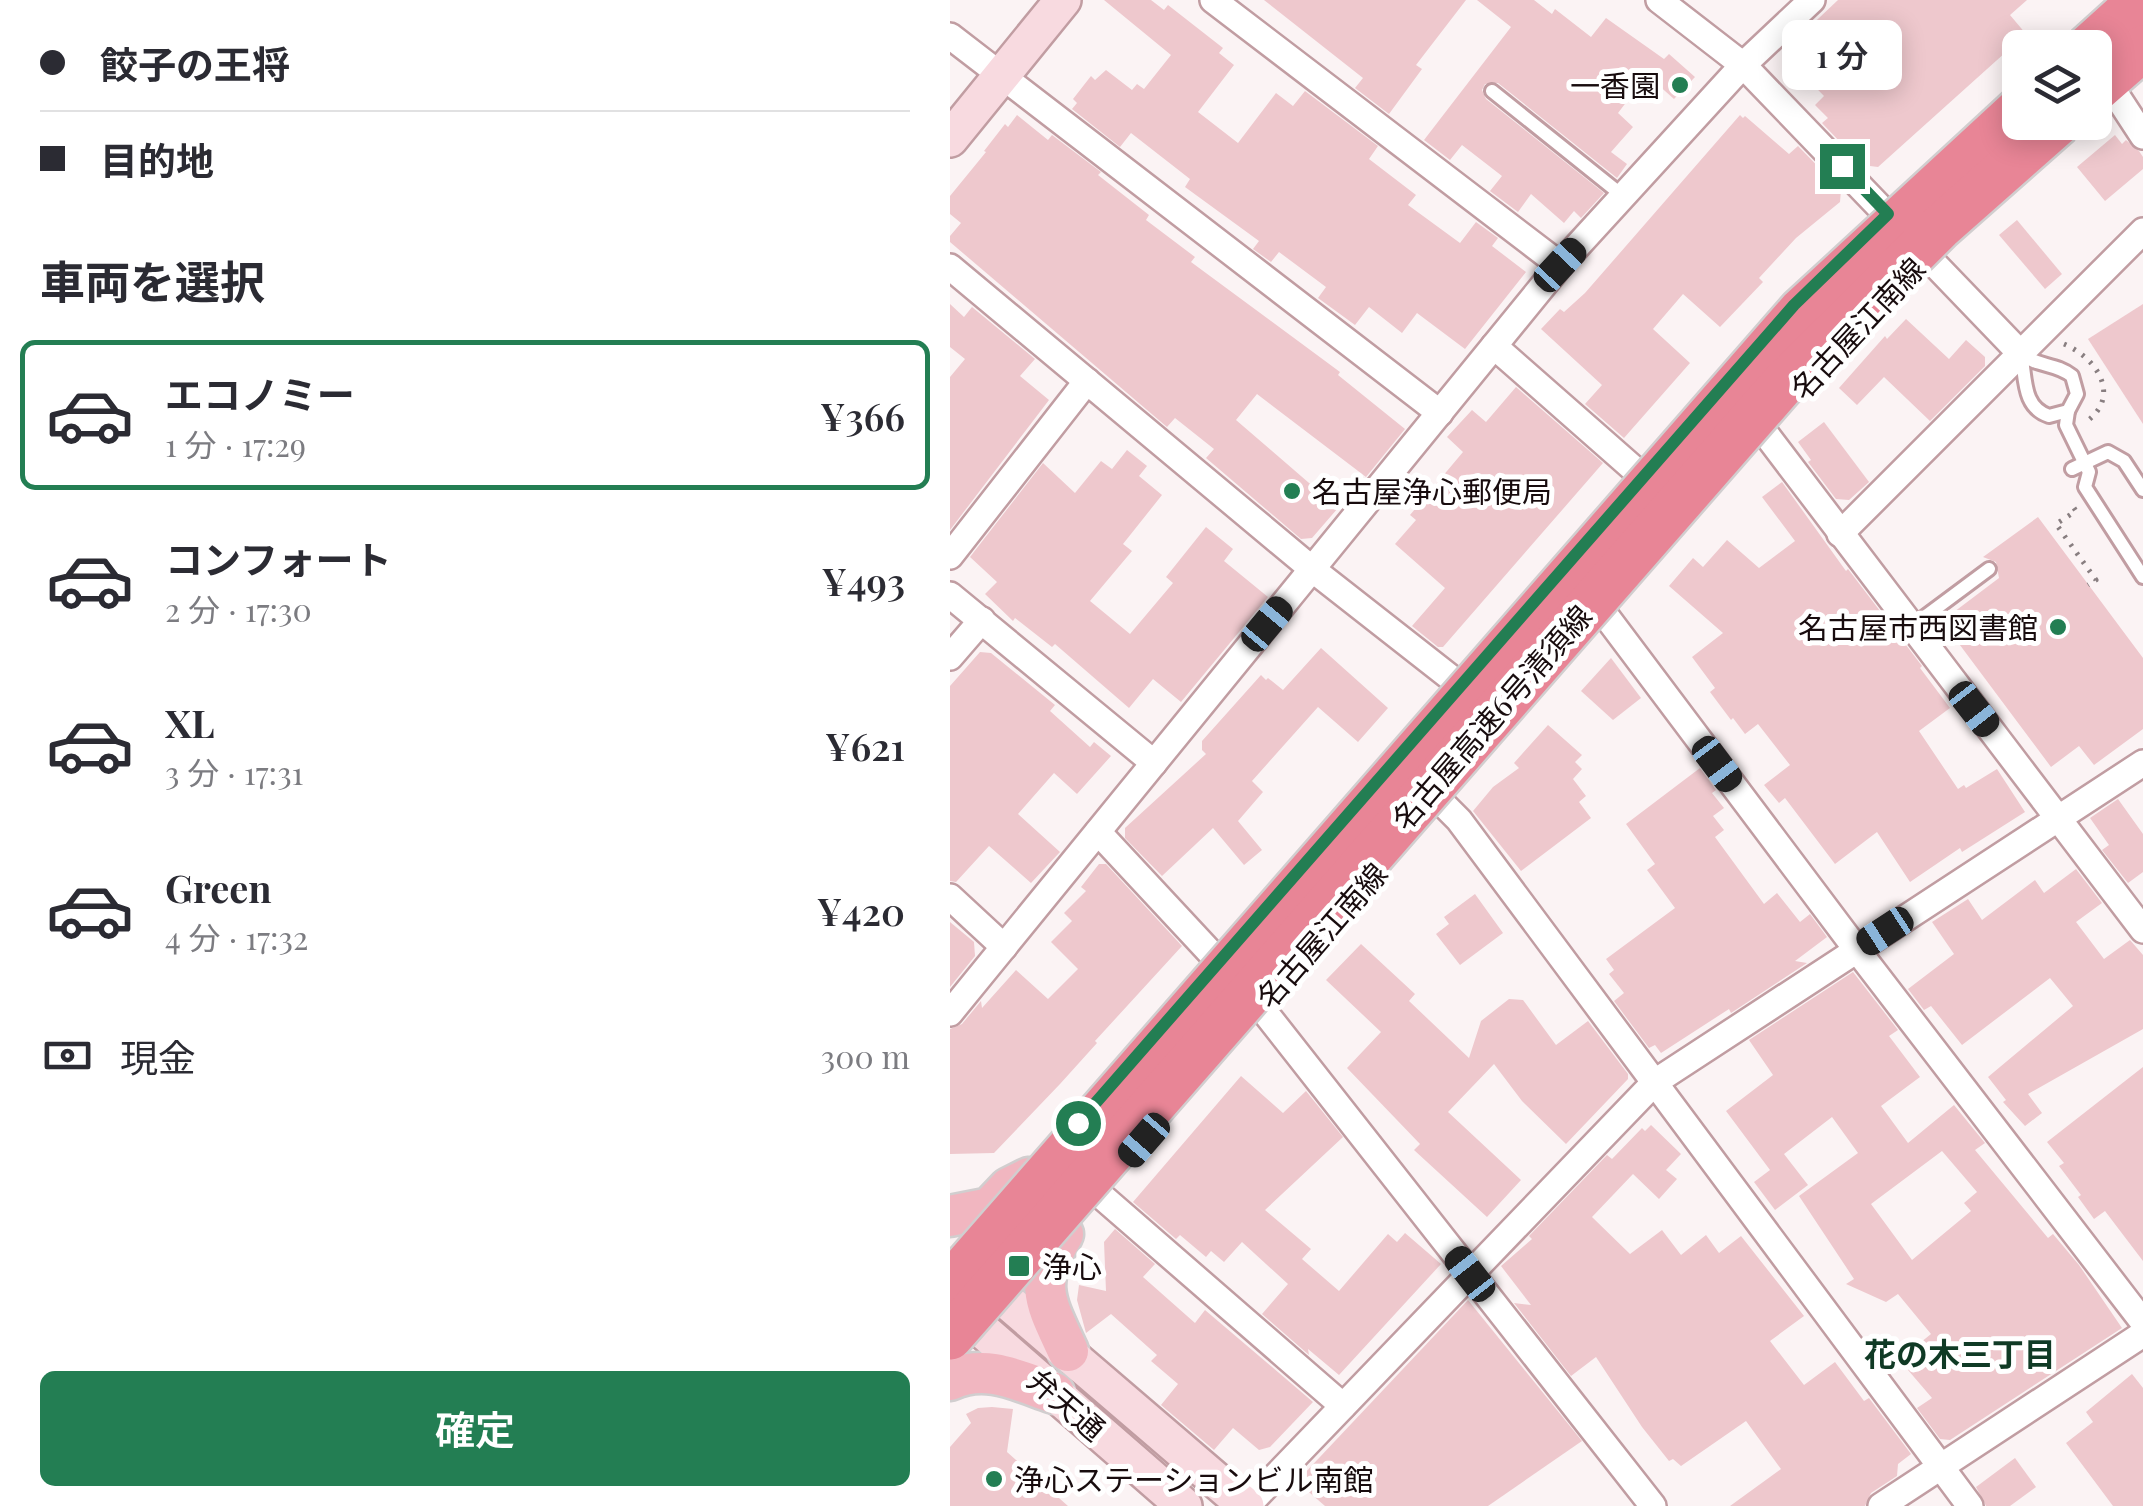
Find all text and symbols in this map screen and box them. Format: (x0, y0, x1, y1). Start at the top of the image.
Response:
callout: 1 分 (1782, 21, 1902, 91)
map controls (2002, 30, 2112, 140)
button: layers (2002, 30, 2112, 140)
text: 1 分 (1816, 33, 1868, 76)
text: 餃子の王将 (100, 38, 290, 89)
place label: 一香園 (1570, 65, 1660, 105)
marker: 一香園 (1669, 74, 1691, 96)
text: 目的地 (100, 134, 214, 185)
route end (1820, 144, 1865, 189)
car (1529, 233, 1591, 297)
street label: 名古屋江南線 (1781, 249, 1933, 407)
text: 車両を選択 (40, 250, 265, 310)
text: エコノミー (165, 368, 355, 419)
icon: car (45, 370, 135, 460)
text: ¥366 (820, 390, 905, 441)
text: 1 分 · 17:29 (165, 422, 306, 465)
place label: 名古屋浄心郵便局 (1312, 471, 1552, 511)
marker: 名古屋浄心郵便局 (1281, 480, 1303, 502)
text: コンフォート (165, 533, 392, 584)
icon: car (45, 535, 135, 625)
text: ¥493 (822, 555, 905, 606)
text: 2 分 · 17:30 (165, 587, 312, 630)
car (1236, 591, 1298, 657)
street label: 名古屋高速6号清須線 (1382, 596, 1600, 838)
place label: 名古屋市西図書館 (1798, 607, 2038, 647)
marker: 名古屋市西図書館 (2047, 616, 2069, 638)
car (1944, 676, 2004, 742)
text: XL (165, 697, 214, 748)
icon: car (45, 700, 135, 790)
text: ¥621 (825, 720, 905, 771)
car (1687, 731, 1747, 797)
text: 3 分 · 17:31 (165, 750, 303, 793)
street label: 名古屋江南線 (1247, 854, 1395, 1016)
text: Green (165, 862, 272, 913)
icon: car (45, 865, 135, 955)
text: ¥420 (817, 885, 905, 936)
car (1852, 902, 1918, 960)
text: 4 分 · 17:32 (165, 915, 308, 958)
icon: cash (40, 1028, 95, 1083)
text: 現金 (120, 1031, 196, 1082)
text: 300 m (821, 1034, 910, 1077)
route start (1056, 1101, 1101, 1146)
car (1113, 1108, 1175, 1172)
car (1440, 1241, 1500, 1307)
place label: 浄心 (1042, 1246, 1102, 1286)
marker: 浄心 (1006, 1253, 1032, 1279)
district label: 花の木三丁目 (1864, 1331, 2056, 1374)
street label: 弁天通 (1020, 1359, 1114, 1449)
button: 確定 (40, 1371, 910, 1486)
place label: 浄心ステーションビル南館 (1014, 1459, 1373, 1499)
marker: 浄心ステーションビル南館 (983, 1468, 1005, 1490)

